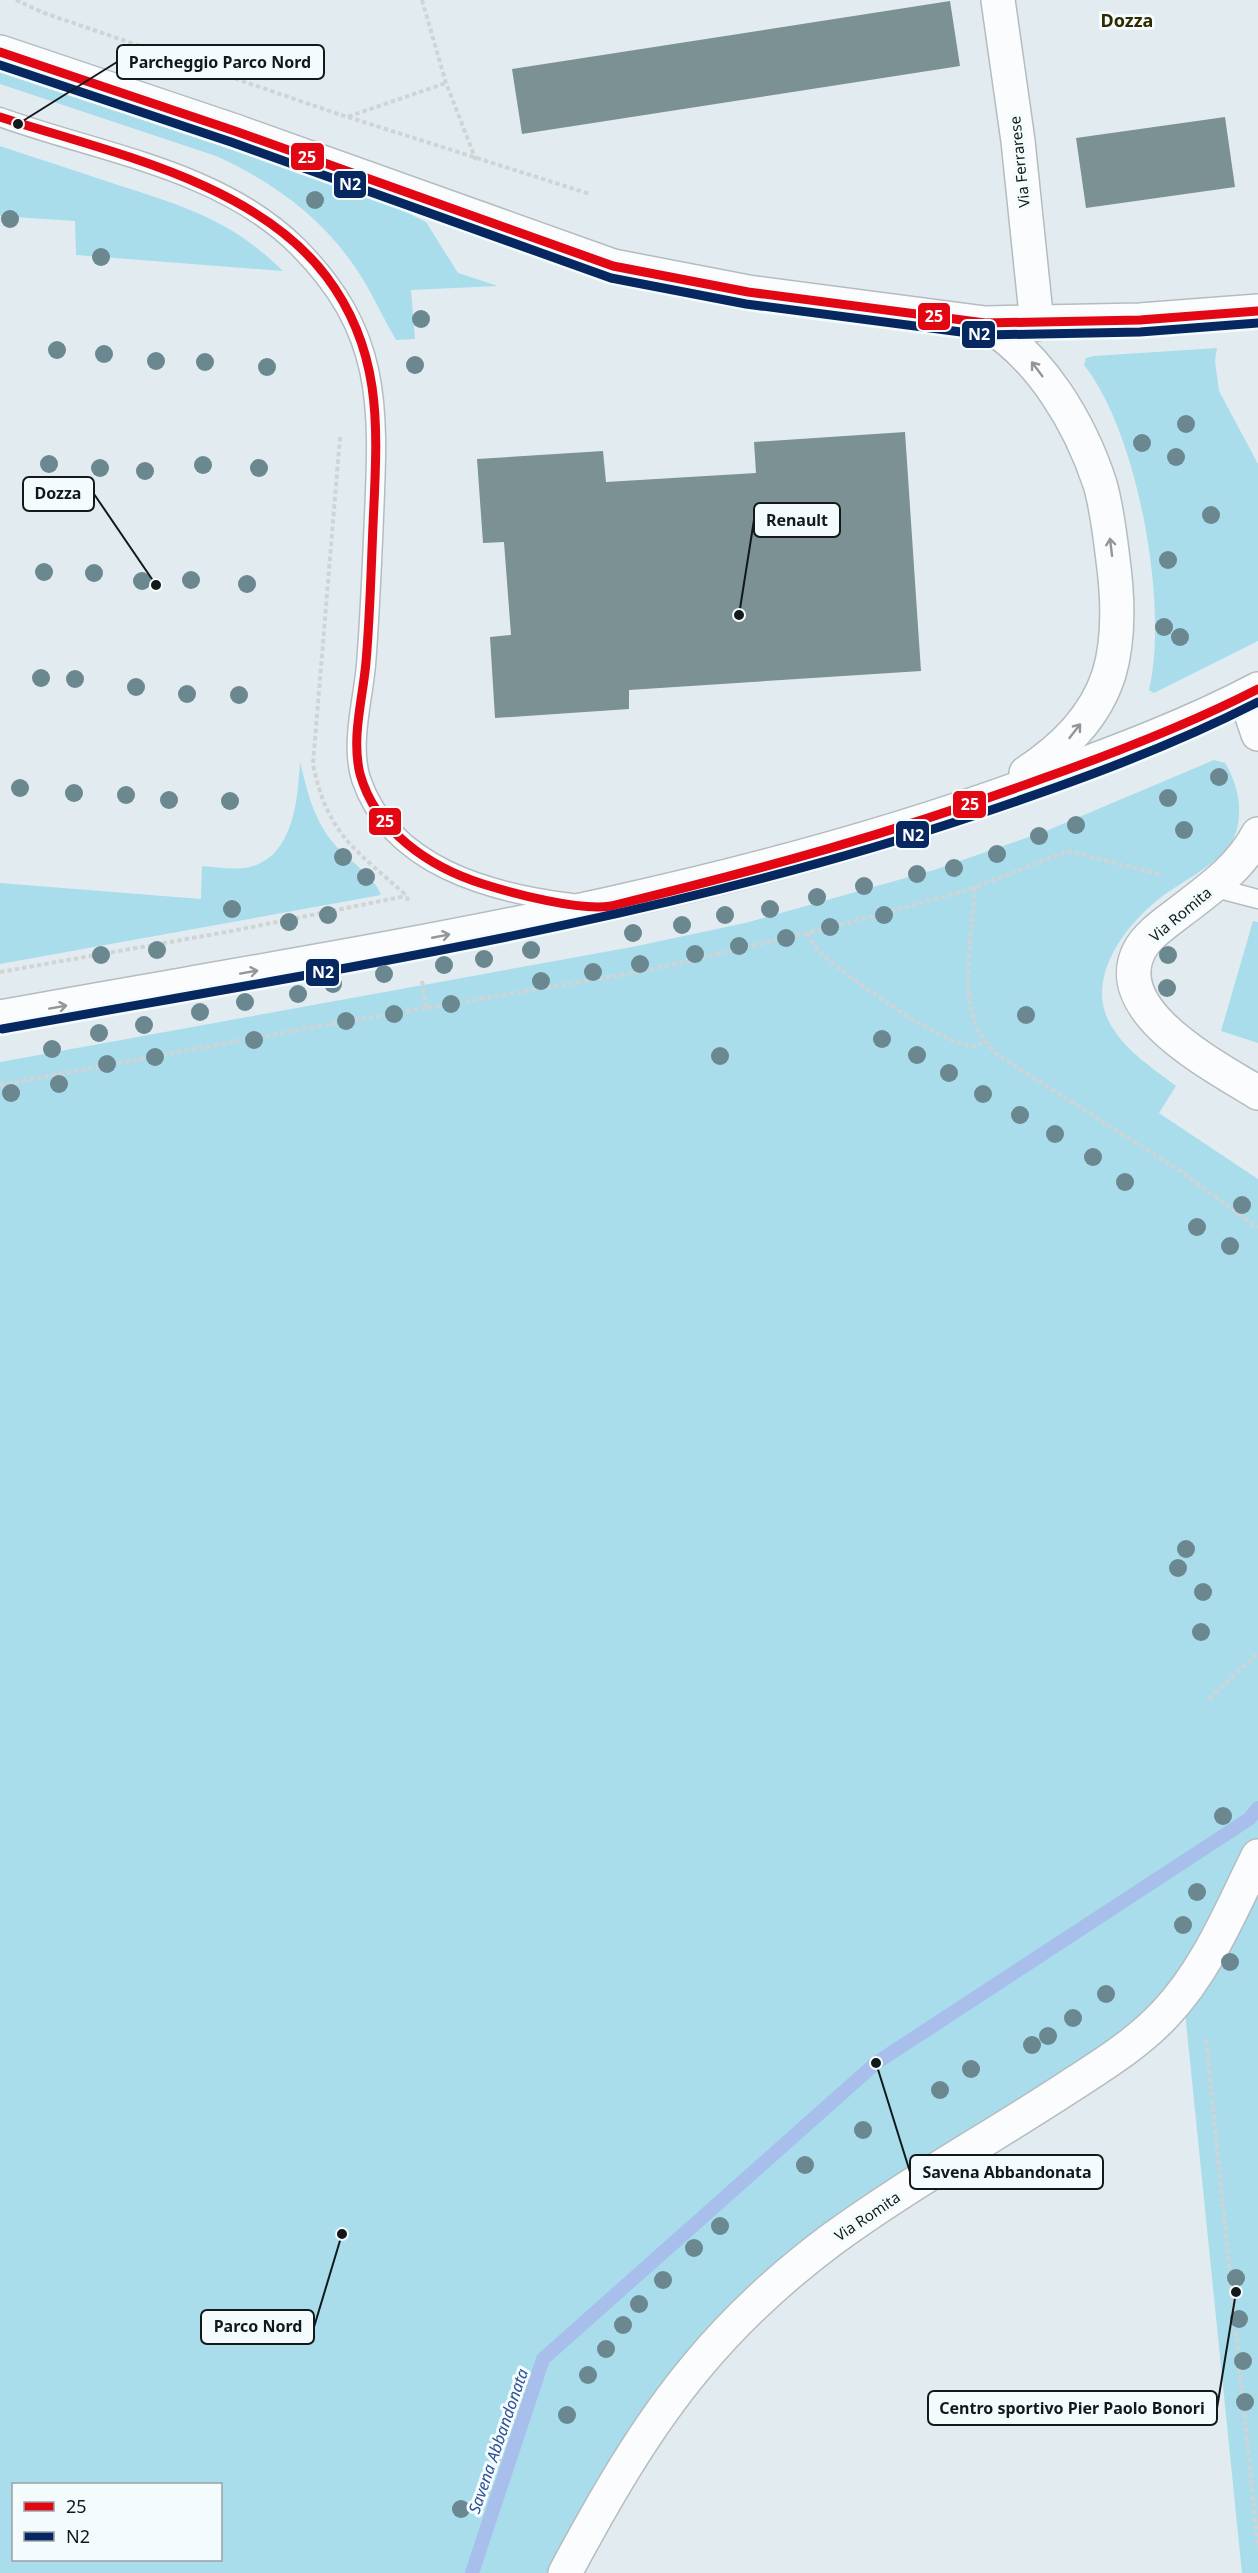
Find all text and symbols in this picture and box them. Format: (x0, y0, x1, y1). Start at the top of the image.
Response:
district label: Dozza (1101, 8, 1153, 32)
callout: Parcheggio Parco Nord (117, 45, 324, 79)
text: Parcheggio Parco Nord (129, 51, 311, 73)
street label: Via Ferrarese (1004, 115, 1034, 209)
line badge: 25 (290, 142, 325, 171)
text: 25 (298, 146, 316, 168)
line badge: N2 (333, 170, 367, 199)
text: N2 (339, 173, 361, 195)
line badge: 25 (917, 302, 951, 331)
text: 25 (925, 305, 943, 327)
line badge: N2 (961, 320, 996, 349)
text: N2 (968, 323, 990, 345)
one-way arrow (1031, 362, 1044, 378)
callout: Dozza (23, 477, 94, 511)
text: Dozza (35, 482, 81, 504)
callout: Renault (754, 503, 840, 537)
text: Renault (766, 509, 828, 531)
one-way arrow (1106, 537, 1117, 557)
one-way arrow (1069, 723, 1082, 739)
line badge: 25 (952, 790, 987, 819)
text: 25 (961, 793, 979, 815)
line badge: 25 (368, 807, 402, 836)
text: 25 (376, 810, 394, 832)
line badge: N2 (895, 820, 930, 849)
text: N2 (902, 824, 924, 846)
street label: Via Romita (1145, 882, 1215, 946)
one-way arrow (431, 930, 450, 941)
line badge: N2 (305, 958, 340, 987)
text: N2 (312, 961, 334, 983)
one-way arrow (239, 966, 259, 977)
one-way arrow (47, 1001, 67, 1012)
callout: Savena Abbandonata (910, 2155, 1103, 2189)
text: Savena Abbandonata (922, 2161, 1092, 2183)
street label: Via Romita (830, 2187, 904, 2245)
callout: Parco Nord (201, 2310, 314, 2344)
text: Parco Nord (214, 2315, 302, 2337)
water label: Savena Abbandonata (463, 2366, 533, 2516)
callout: Centro sportivo Pier Paolo Bonori (928, 2391, 1217, 2425)
text: Centro sportivo Pier Paolo Bonori (939, 2397, 1205, 2419)
legend (12, 2483, 222, 2561)
text: 25 (66, 2494, 87, 2518)
text: N2 (66, 2524, 90, 2548)

